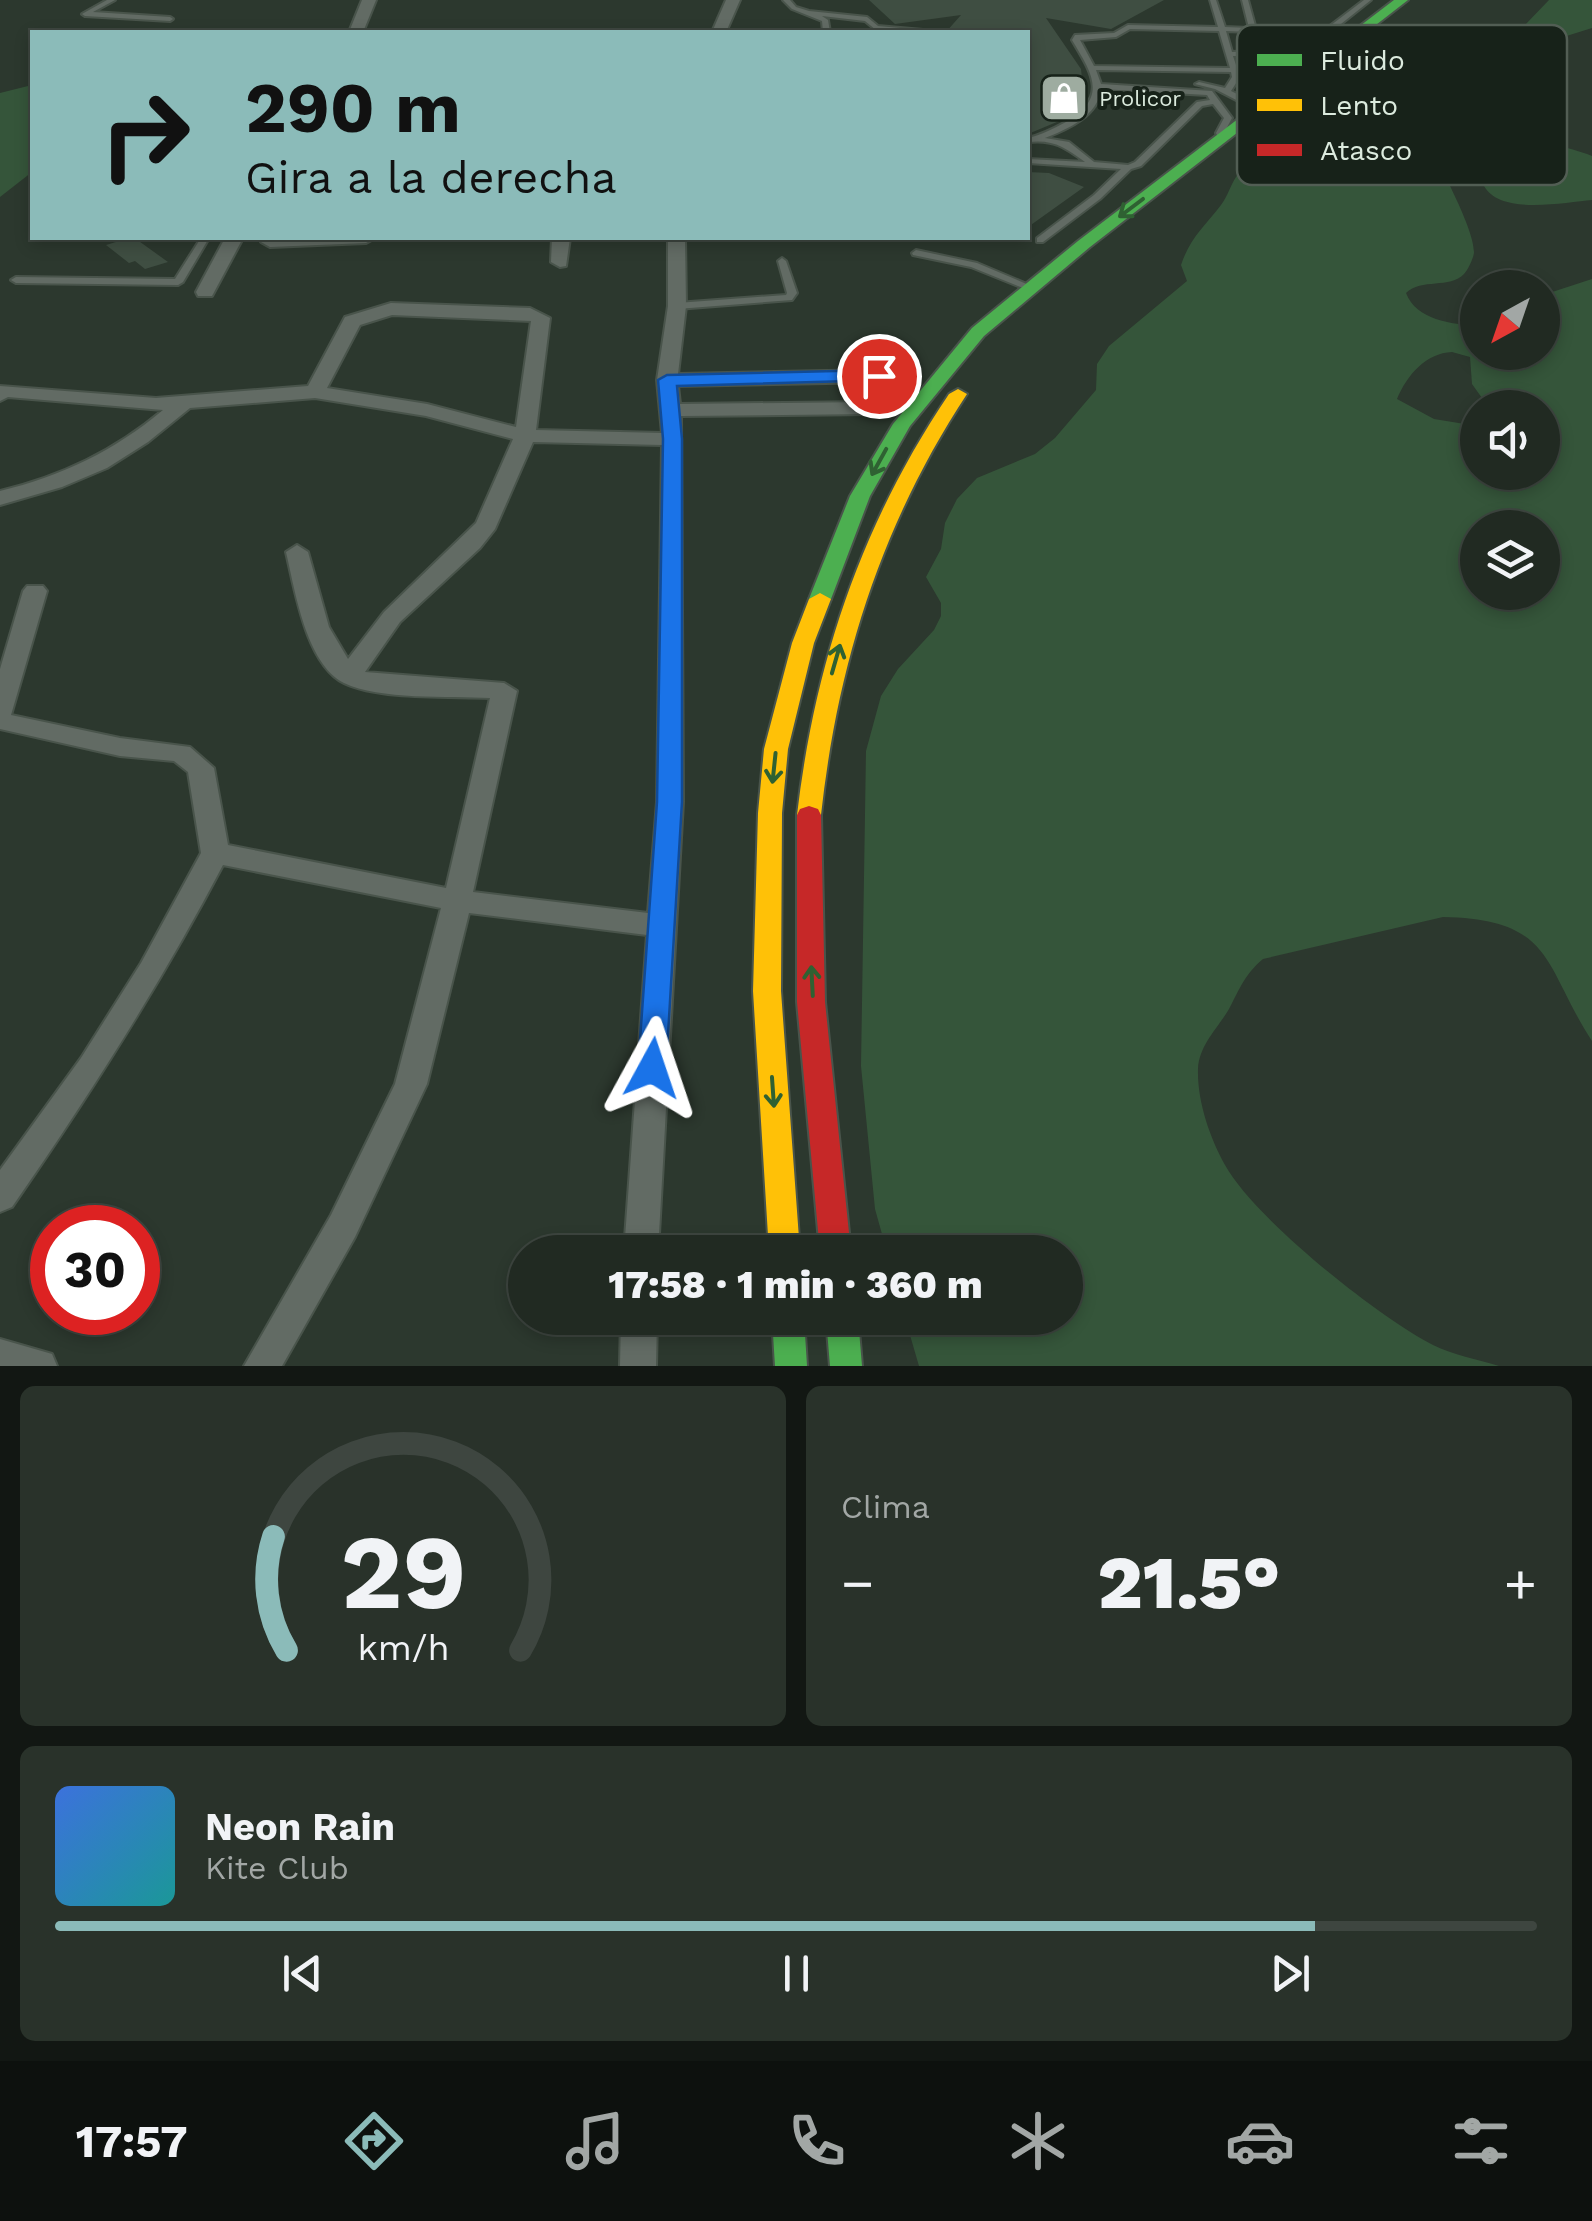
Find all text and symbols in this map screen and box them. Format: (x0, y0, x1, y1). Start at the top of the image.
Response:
legend (1237, 25, 1567, 185)
text: Fluido (1320, 44, 1405, 77)
text: 290 m (245, 67, 461, 149)
icon: right (80, 70, 210, 200)
shop icon: Prolicor (1038, 72, 1090, 124)
place label: Prolicor (1099, 86, 1181, 111)
text: Lento (1320, 89, 1398, 122)
text: Atasco (1320, 134, 1412, 167)
text: Gira a la derecha (245, 151, 617, 204)
one-way arrow (1118, 197, 1144, 219)
north arrow (1460, 270, 1560, 370)
map controls (1460, 270, 1560, 610)
pin (837, 334, 922, 419)
icon: arrive (852, 349, 907, 404)
button: sound (1460, 390, 1560, 490)
one-way arrow (868, 446, 888, 476)
button: layers (1460, 510, 1560, 610)
one-way arrow (828, 644, 846, 675)
one-way arrow (765, 751, 784, 783)
one-way arrow (802, 966, 821, 998)
position arrow (600, 1016, 704, 1120)
one-way arrow (764, 1076, 783, 1108)
speed limit sign: 30 (30, 1205, 160, 1335)
text: 17:58 · 1 min · 360 m (608, 1263, 983, 1307)
text: Clima (841, 1488, 930, 1526)
text: 29 (340, 1511, 466, 1633)
text: 21.5° (1098, 1538, 1280, 1626)
text: − (841, 1551, 874, 1615)
text: + (1504, 1551, 1537, 1615)
text: km/h (357, 1627, 449, 1669)
text: Neon Rain (205, 1805, 395, 1849)
text: Kite Club (205, 1849, 349, 1887)
icon: previous (275, 1946, 330, 2001)
icon: pause (769, 1946, 824, 2001)
icon: next (1263, 1946, 1318, 2001)
icon: directions (339, 2106, 409, 2176)
icon: music (560, 2106, 630, 2176)
icon: phone (782, 2106, 852, 2176)
icon: climate (1003, 2106, 1073, 2176)
icon: car (1225, 2106, 1295, 2176)
icon: filters (1446, 2106, 1516, 2176)
text: 17:57 (76, 2115, 188, 2168)

